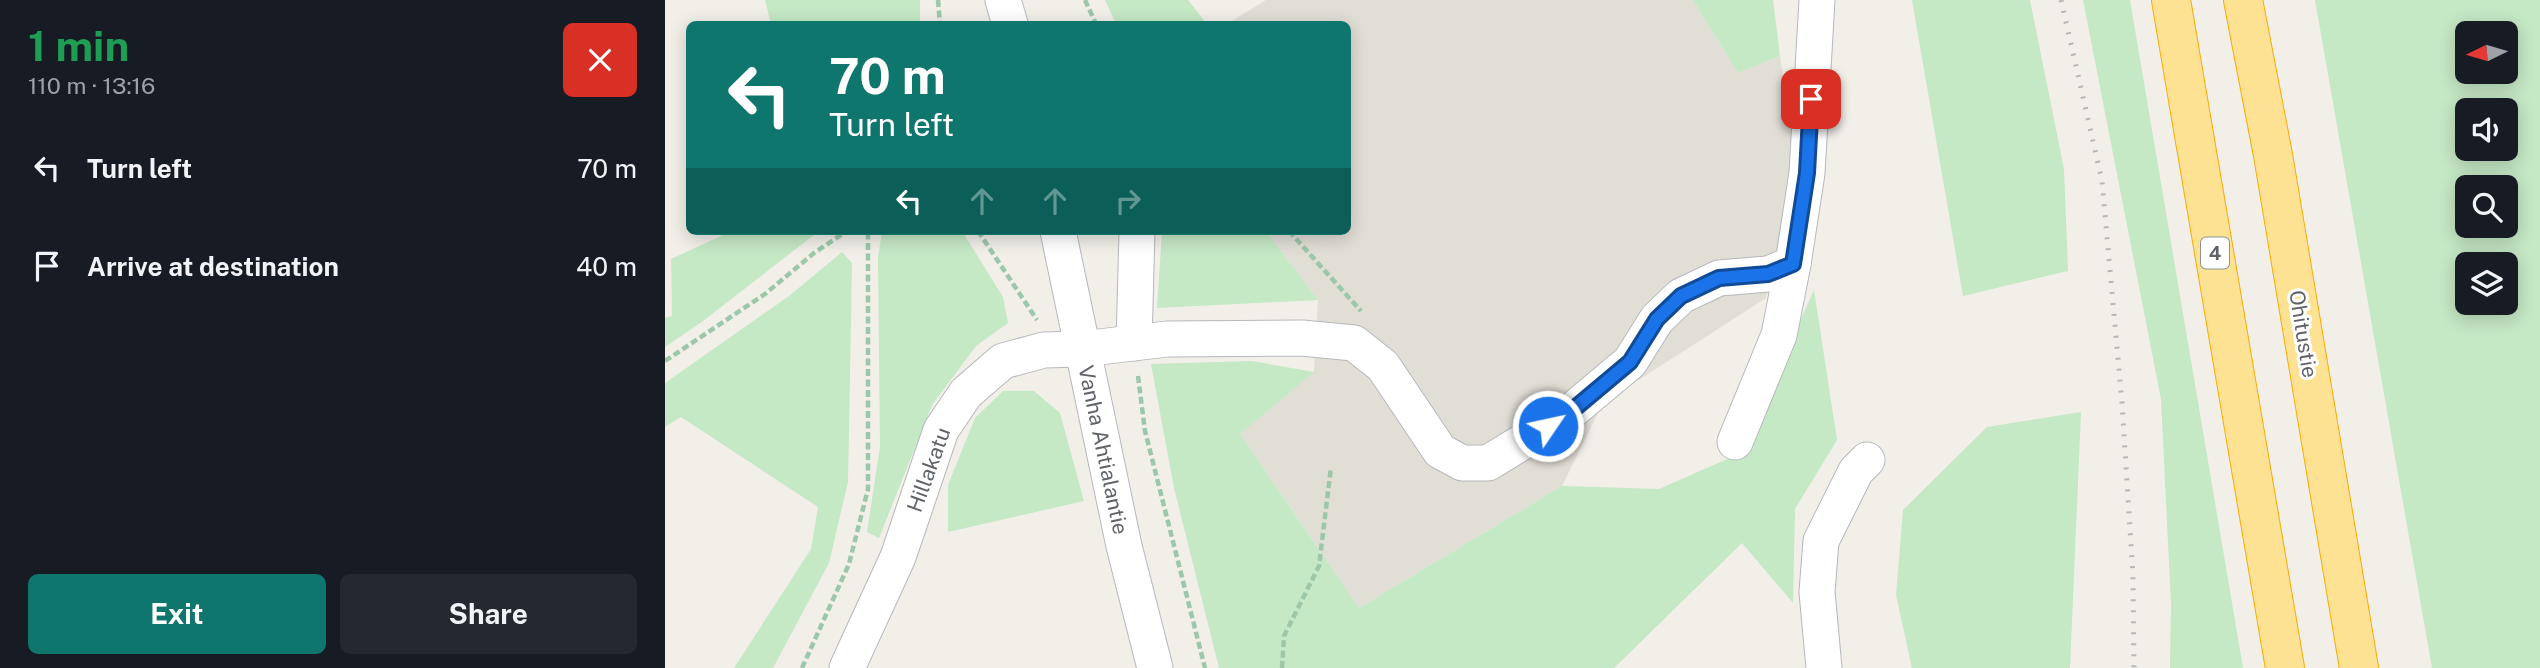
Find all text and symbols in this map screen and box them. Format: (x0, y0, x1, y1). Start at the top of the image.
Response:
text: 1 min (28, 21, 129, 70)
north arrow (2455, 21, 2518, 84)
map controls (2455, 21, 2518, 315)
button: close (563, 23, 637, 97)
text: 70 m (829, 47, 946, 105)
icon: left (714, 49, 805, 140)
pin (1781, 69, 1841, 129)
text: 110 m · 13:16 (28, 72, 155, 99)
icon: arrive (1792, 80, 1830, 118)
button: sound (2455, 98, 2518, 161)
text: Turn left (829, 106, 954, 143)
icon: left (28, 149, 66, 187)
text: Turn left (87, 153, 192, 184)
text: 70 m (577, 153, 637, 184)
button: search (2455, 175, 2518, 238)
icon: left (890, 182, 928, 220)
icon: ahead (963, 182, 1001, 220)
icon: ahead (1036, 182, 1074, 220)
icon: right (1109, 182, 1147, 220)
road number: 4 (2201, 238, 2229, 268)
icon: arrive (28, 247, 66, 285)
text: Arrive at destination (87, 251, 339, 282)
text: 40 m (576, 251, 637, 282)
button: layers (2455, 252, 2518, 315)
street label: Ohitustie (2284, 288, 2323, 380)
street label: Vanha Ahtialantie (1073, 363, 1134, 537)
position arrow (1511, 389, 1585, 463)
street label: Hillakatu (902, 424, 955, 516)
button: Exit (28, 574, 326, 654)
button: Share (340, 574, 637, 654)

